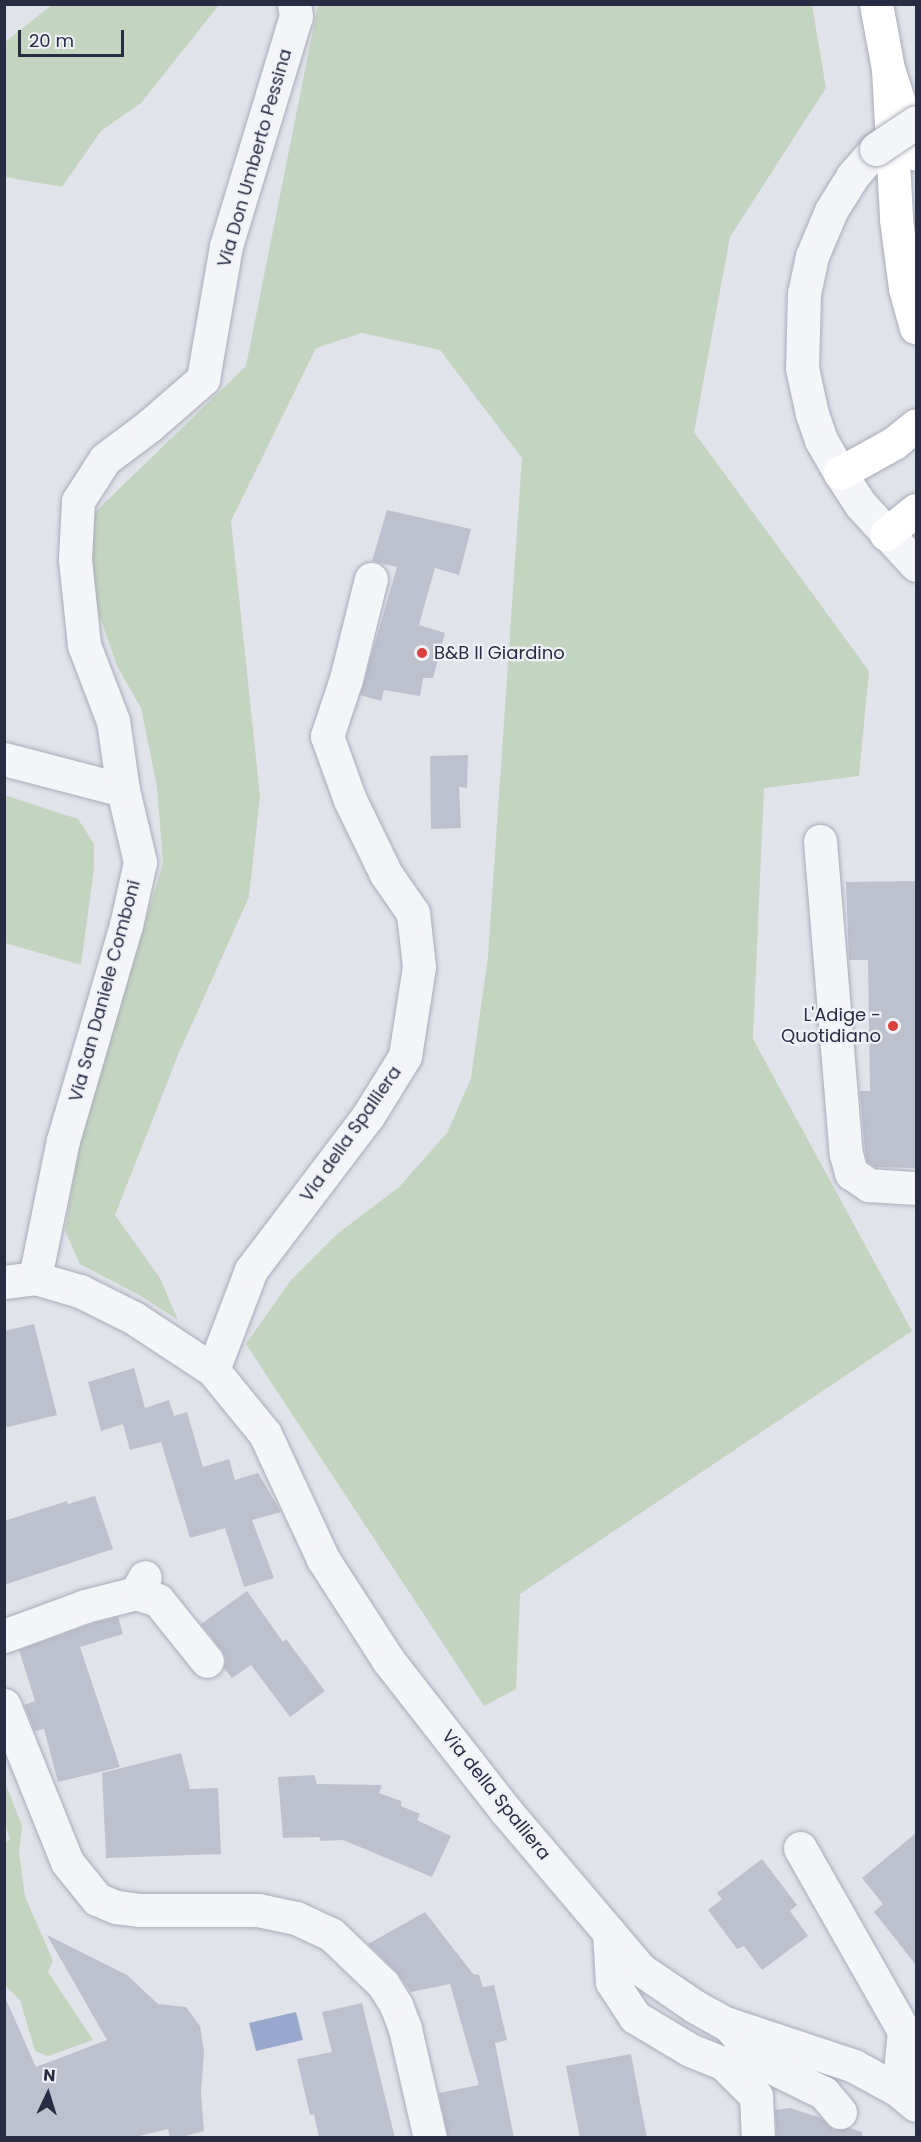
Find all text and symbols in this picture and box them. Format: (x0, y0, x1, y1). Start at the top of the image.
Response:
scale bar (21, 18, 128, 56)
text: 20 m (29, 28, 74, 53)
street label: Via Don Umberto Pessina (213, 46, 297, 270)
place label: B&B Il Giardino (434, 642, 565, 664)
marker: B&B Il Giardino (415, 646, 429, 660)
street label: Via San Daniele Comboni (65, 878, 145, 1104)
place label: L'Adige - Quotidiano (781, 1005, 881, 1048)
marker: L'Adige - Quotidiano (886, 1019, 900, 1033)
street label: Via della Spalliera (296, 1062, 406, 1206)
street label: Via della Spalliera (437, 1726, 555, 1864)
north arrow (18, 2064, 78, 2124)
text: N (42, 2064, 56, 2087)

